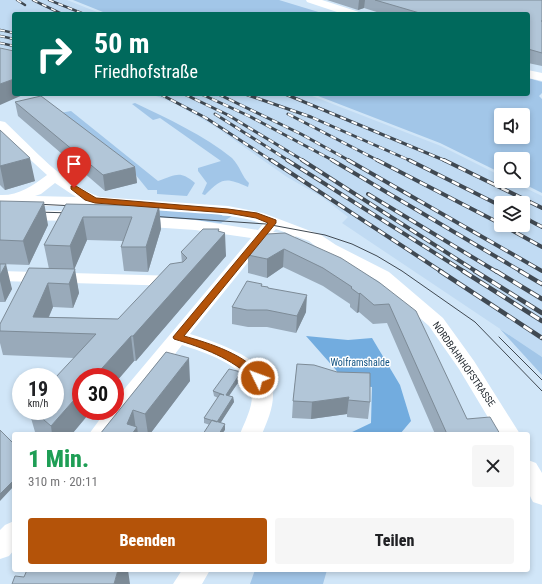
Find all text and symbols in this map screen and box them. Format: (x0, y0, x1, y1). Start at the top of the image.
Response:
text: 50 m (94, 27, 150, 60)
icon: right (28, 28, 80, 80)
text: Friedhofstraße (94, 61, 198, 82)
map controls (494, 108, 530, 232)
button: sound (494, 108, 530, 144)
pin (57, 147, 91, 188)
button: search (494, 152, 530, 188)
icon: arrive (63, 153, 85, 175)
button: layers (494, 196, 530, 232)
street label: NORDBAHNHOFSTRASSE (431, 320, 497, 408)
position arrow (237, 357, 279, 399)
park label: Wolframshalde (330, 357, 390, 368)
speed limit sign: 30 (72, 368, 124, 420)
text: 19 (28, 377, 48, 401)
text: km/h (28, 398, 48, 409)
text: 1 Min. (28, 445, 89, 473)
button: close (472, 445, 514, 487)
text: 310 m · 20:11 (28, 474, 98, 489)
button: Beenden (28, 518, 267, 564)
button: Teilen (275, 518, 514, 564)

